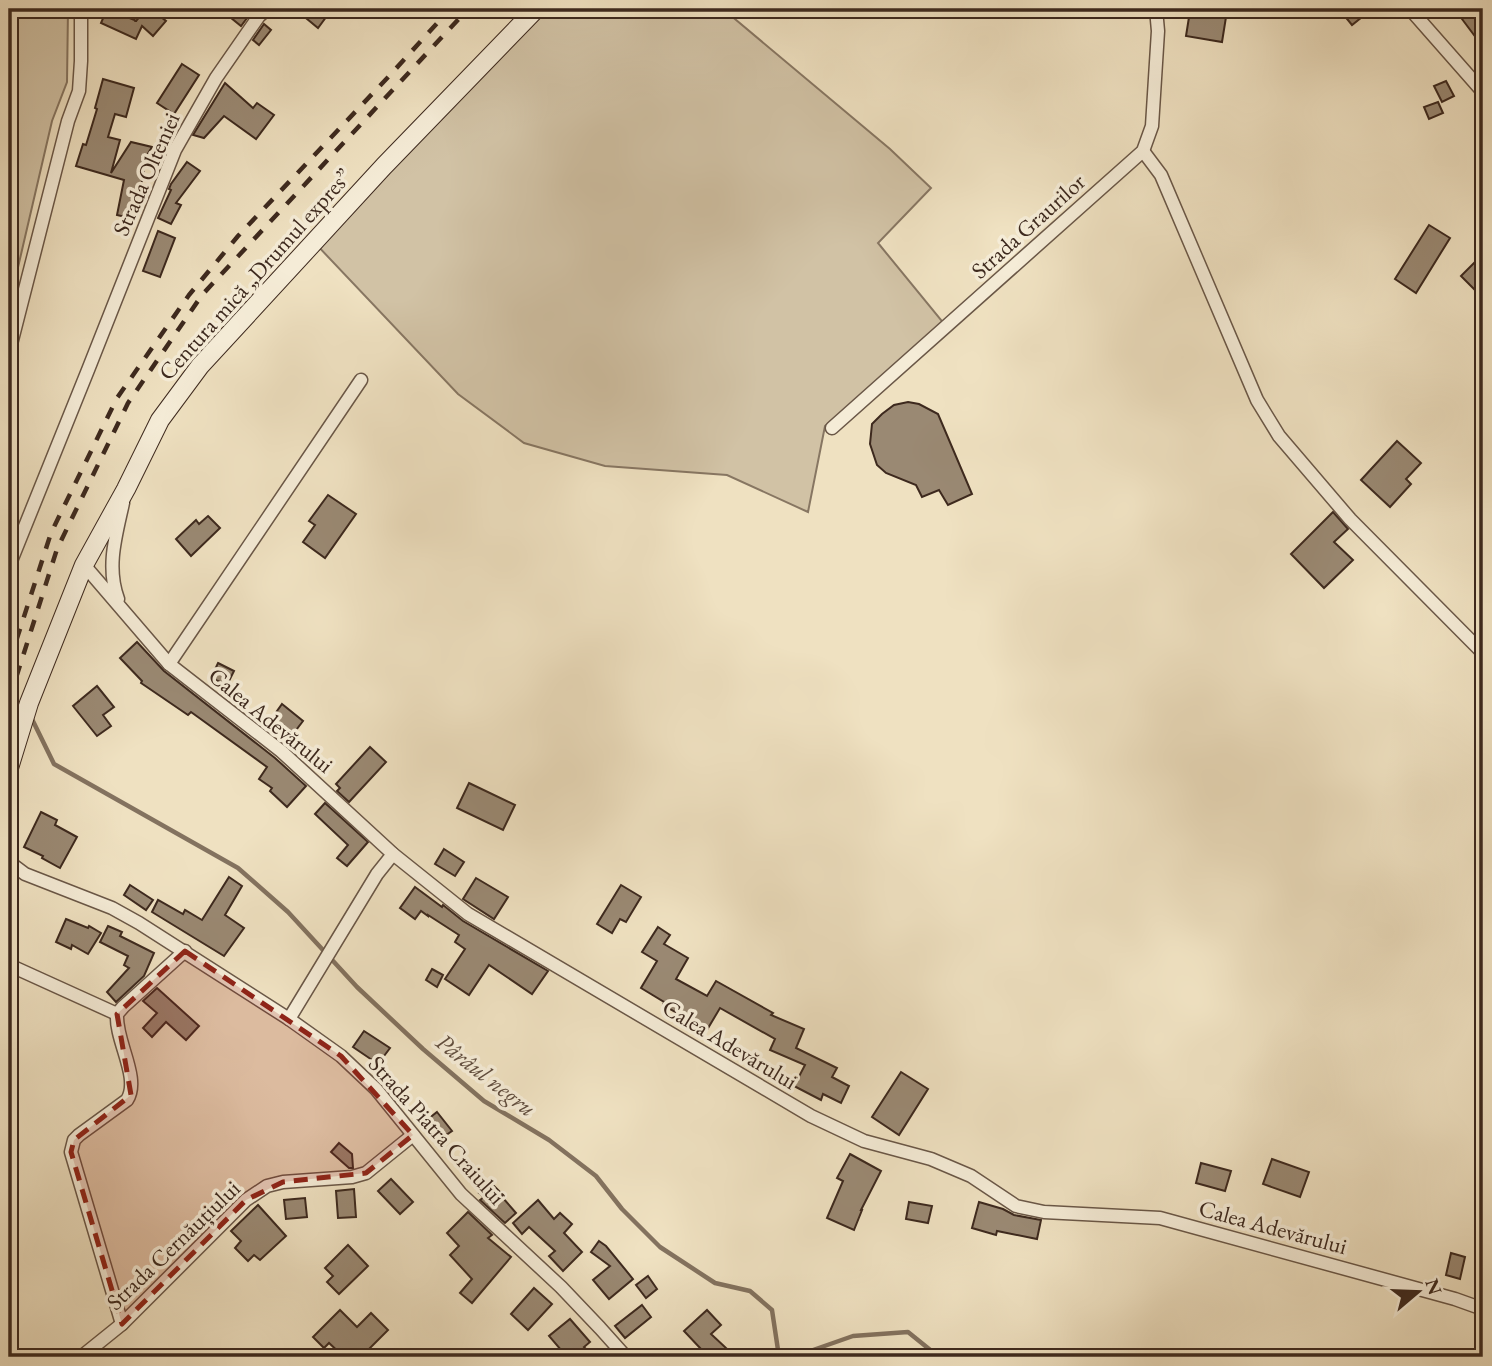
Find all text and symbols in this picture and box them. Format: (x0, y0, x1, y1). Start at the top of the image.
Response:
street label: Strada Olteniei (105, 107, 187, 240)
street label: Centura mică „Drumul expres” (152, 162, 358, 386)
street label: Strada Graurilor (965, 167, 1092, 285)
street label: Calea Adevărului (202, 660, 340, 780)
street label: Calea Adevărului (657, 992, 803, 1096)
water label: Pârâul negru (430, 1026, 543, 1123)
street label: Strada Piatra Craiului (362, 1049, 512, 1211)
street label: Strada Cernăuțiului (100, 1173, 247, 1317)
street label: Calea Adevărului (1196, 1193, 1351, 1261)
north arrow (1384, 1258, 1454, 1328)
text: N (1419, 1275, 1448, 1299)

